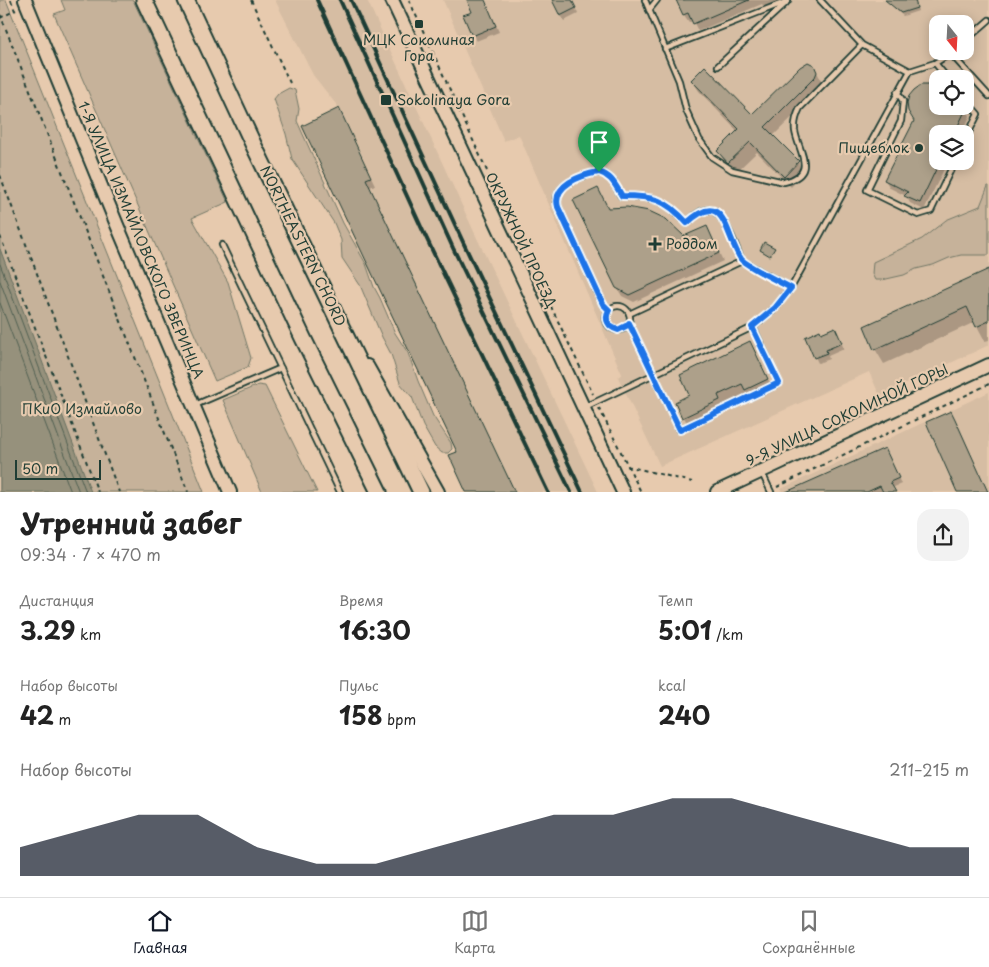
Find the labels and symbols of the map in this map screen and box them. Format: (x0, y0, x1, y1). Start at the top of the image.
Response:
north arrow (929, 15, 974, 60)
marker: МЦК Соколиная Гора (413, 18, 425, 30)
place label: МЦК Соколиная Гора (363, 29, 475, 66)
place label: Sokolinaya Gora (397, 89, 510, 110)
marker: Sokolinaya Gora (379, 93, 393, 107)
street label: 1-Я УЛИЦА ИЗМАЙЛОВСКОГО ЗВЕРИНЦА (73, 98, 210, 382)
pin (578, 121, 620, 172)
place label: Пищеблок (838, 137, 910, 158)
marker: Пищеблок (913, 142, 925, 154)
street label: NORTHEASTERN CHORD (255, 162, 352, 330)
street label: ОКРУЖНОЙ ПРОЕЗД (481, 169, 562, 311)
place label: Роддом (666, 233, 718, 254)
marker: Роддом (648, 237, 662, 251)
street label: 9-Я УЛИЦА СОКОЛИНОЙ ГОРЫ (742, 358, 951, 471)
park label: ПКиО Измайлово (22, 398, 142, 419)
scale bar (15, 457, 101, 480)

